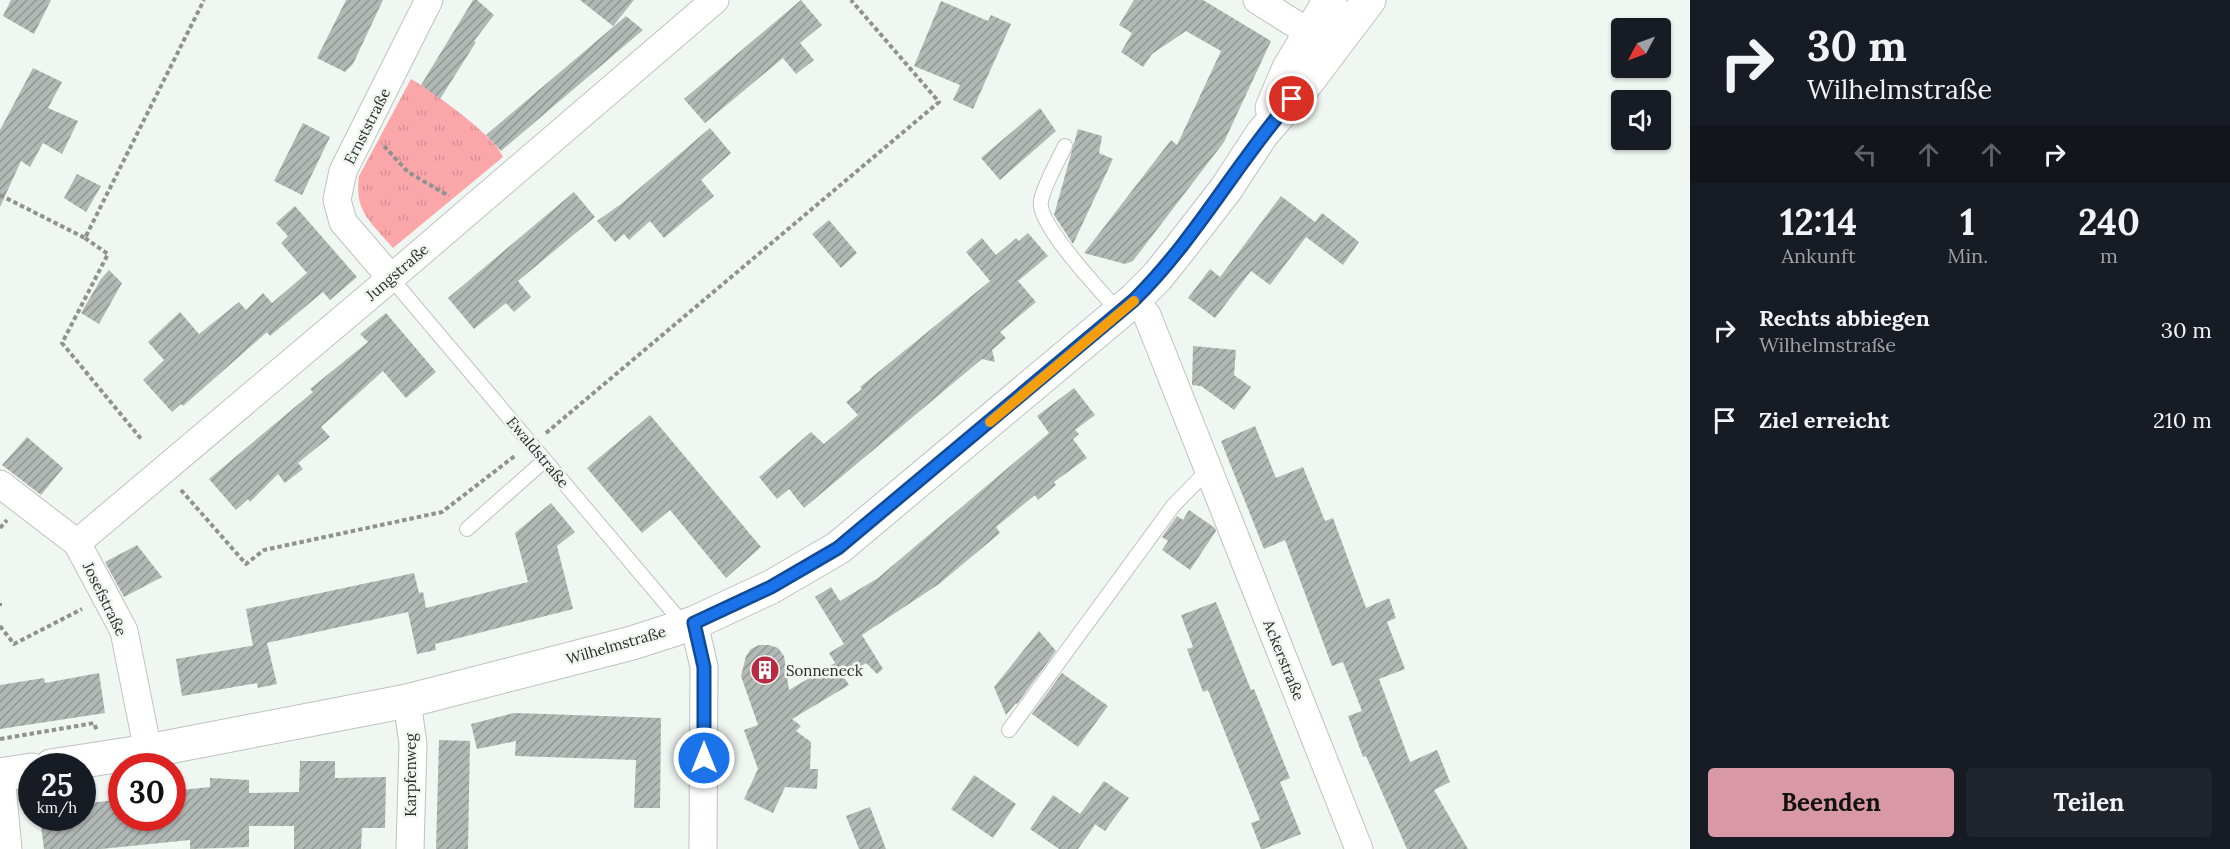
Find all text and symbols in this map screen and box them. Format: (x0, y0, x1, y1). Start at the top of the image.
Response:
north arrow (1611, 18, 1671, 78)
map controls (1611, 18, 1671, 150)
text: 30 m (1807, 19, 1907, 73)
icon: right (1708, 24, 1786, 102)
text: Wilhelmstraße (1807, 72, 1992, 106)
pin (1266, 73, 1317, 124)
icon: arrive (1275, 82, 1308, 115)
street label: Ernststraße (340, 85, 394, 167)
button: sound (1611, 90, 1671, 150)
icon: left (1849, 138, 1882, 171)
icon: ahead (1912, 138, 1945, 171)
icon: ahead (1975, 138, 2008, 171)
icon: right (2038, 138, 2071, 171)
text: 12:14 (1780, 199, 1857, 245)
text: 1 (1960, 199, 1975, 245)
text: 240 (2078, 199, 2140, 245)
street label: Jungstraße (361, 240, 432, 305)
text: Ankunft (1781, 243, 1856, 268)
text: Min. (1947, 243, 1988, 268)
text: m (2100, 243, 2118, 268)
text: Rechts abbiegen (1759, 304, 1930, 332)
icon: right (1708, 314, 1741, 347)
text: 30 m (2161, 316, 2212, 344)
text: Wilhelmstraße (1759, 332, 1896, 357)
icon: arrive (1708, 404, 1741, 437)
text: Ziel erreicht (1759, 406, 1890, 434)
text: 210 m (2153, 406, 2212, 434)
street label: Ewaldstraße (503, 413, 573, 491)
street label: Josefstraße (79, 558, 131, 639)
street label: Ackerstraße (1259, 616, 1309, 703)
street label: Wilhelmstraße (564, 622, 668, 668)
building icon: Sonneneck (749, 654, 781, 686)
place label: Sonneneck (786, 661, 863, 680)
position arrow (672, 726, 736, 790)
street label: Karpfenweg (401, 733, 420, 817)
speed limit sign: 30 (108, 753, 186, 831)
text: 25 (41, 766, 73, 804)
button: Beenden (1708, 768, 1954, 837)
button: Teilen (1966, 768, 2212, 837)
text: km/h (37, 798, 77, 817)

